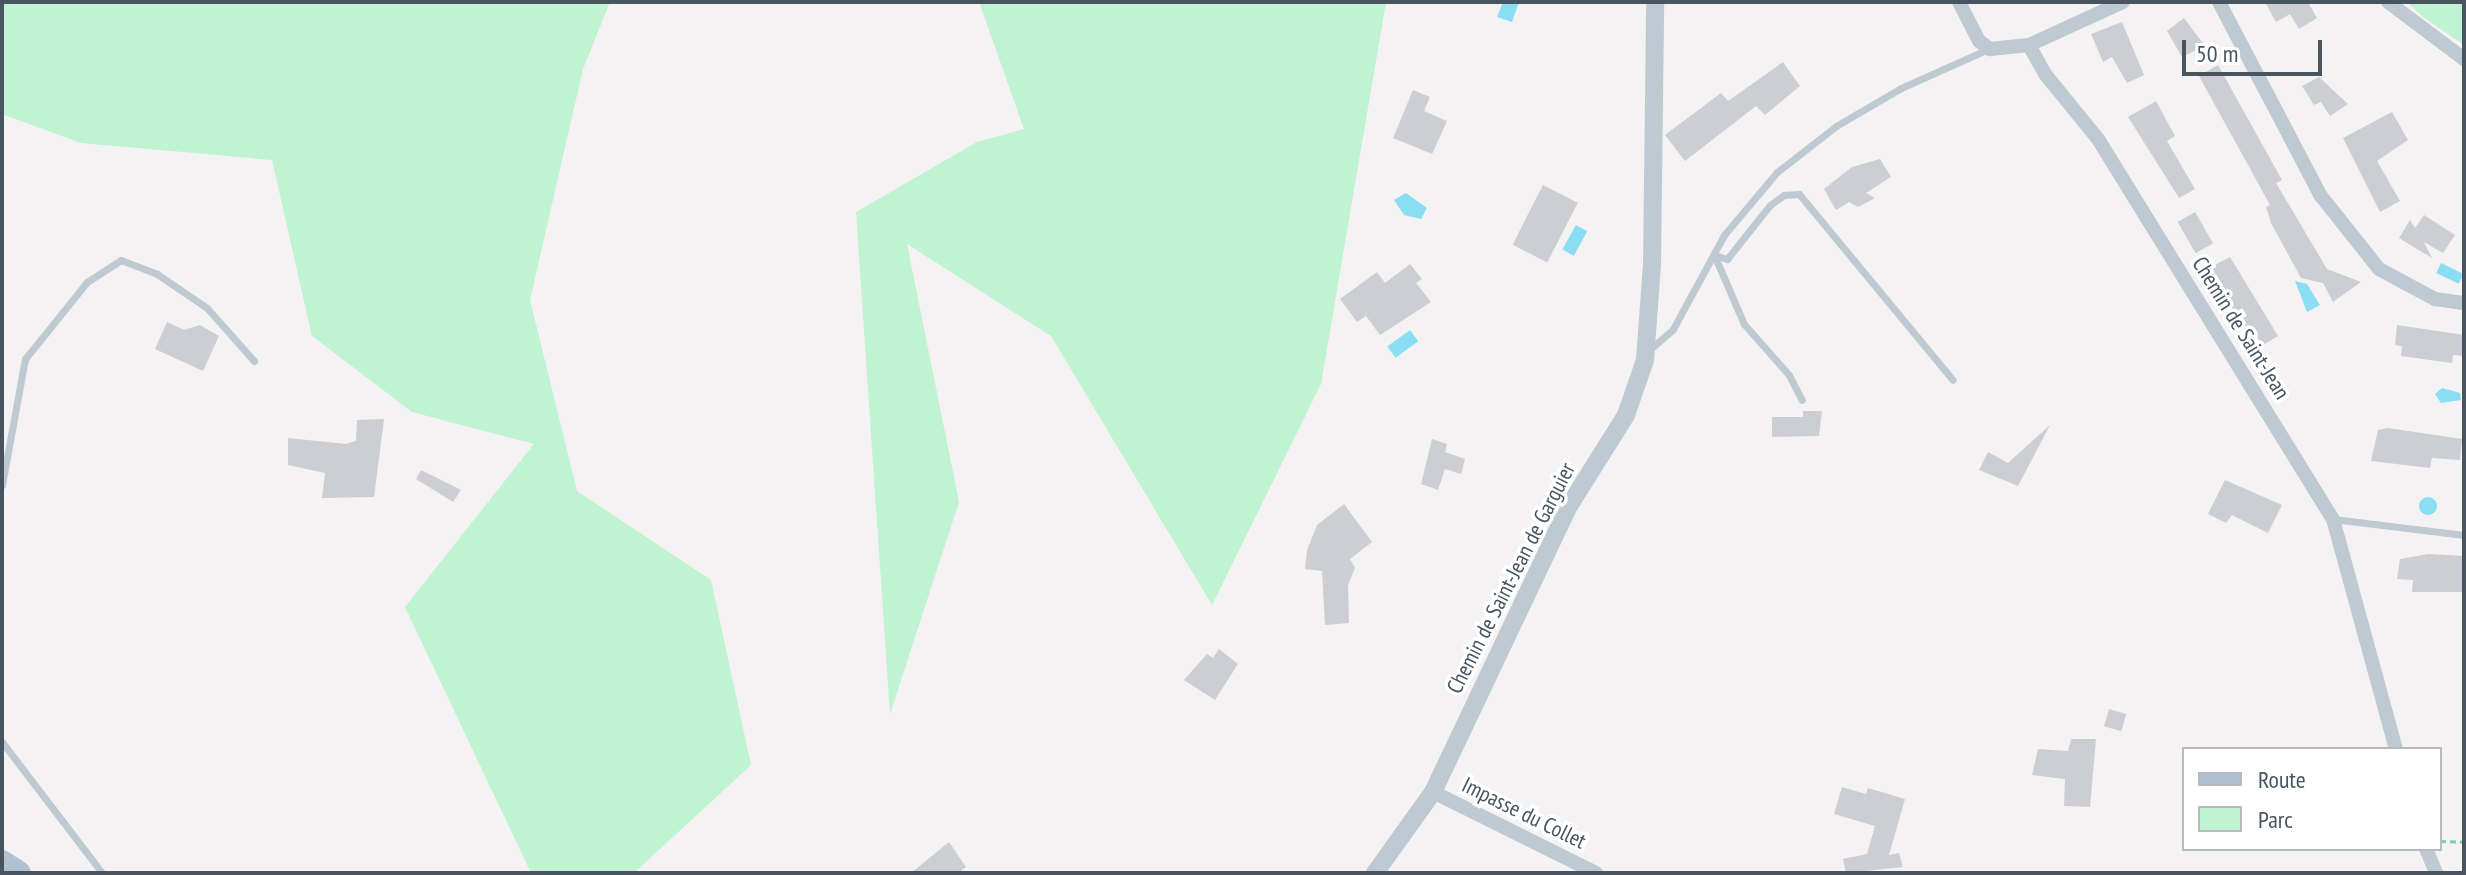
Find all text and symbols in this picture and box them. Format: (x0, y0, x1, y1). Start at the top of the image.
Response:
scale bar (2186, 24, 2326, 74)
text: 50 m (2196, 38, 2238, 69)
street label: Chemin de Saint-Jean (2187, 252, 2295, 404)
street label: Chemin de Saint-Jean de Garguier (1441, 458, 1581, 698)
legend (2182, 747, 2442, 851)
text: Route (2258, 764, 2306, 795)
street label: Impasse du Collet (1458, 772, 1590, 854)
text: Parc (2258, 804, 2293, 835)

